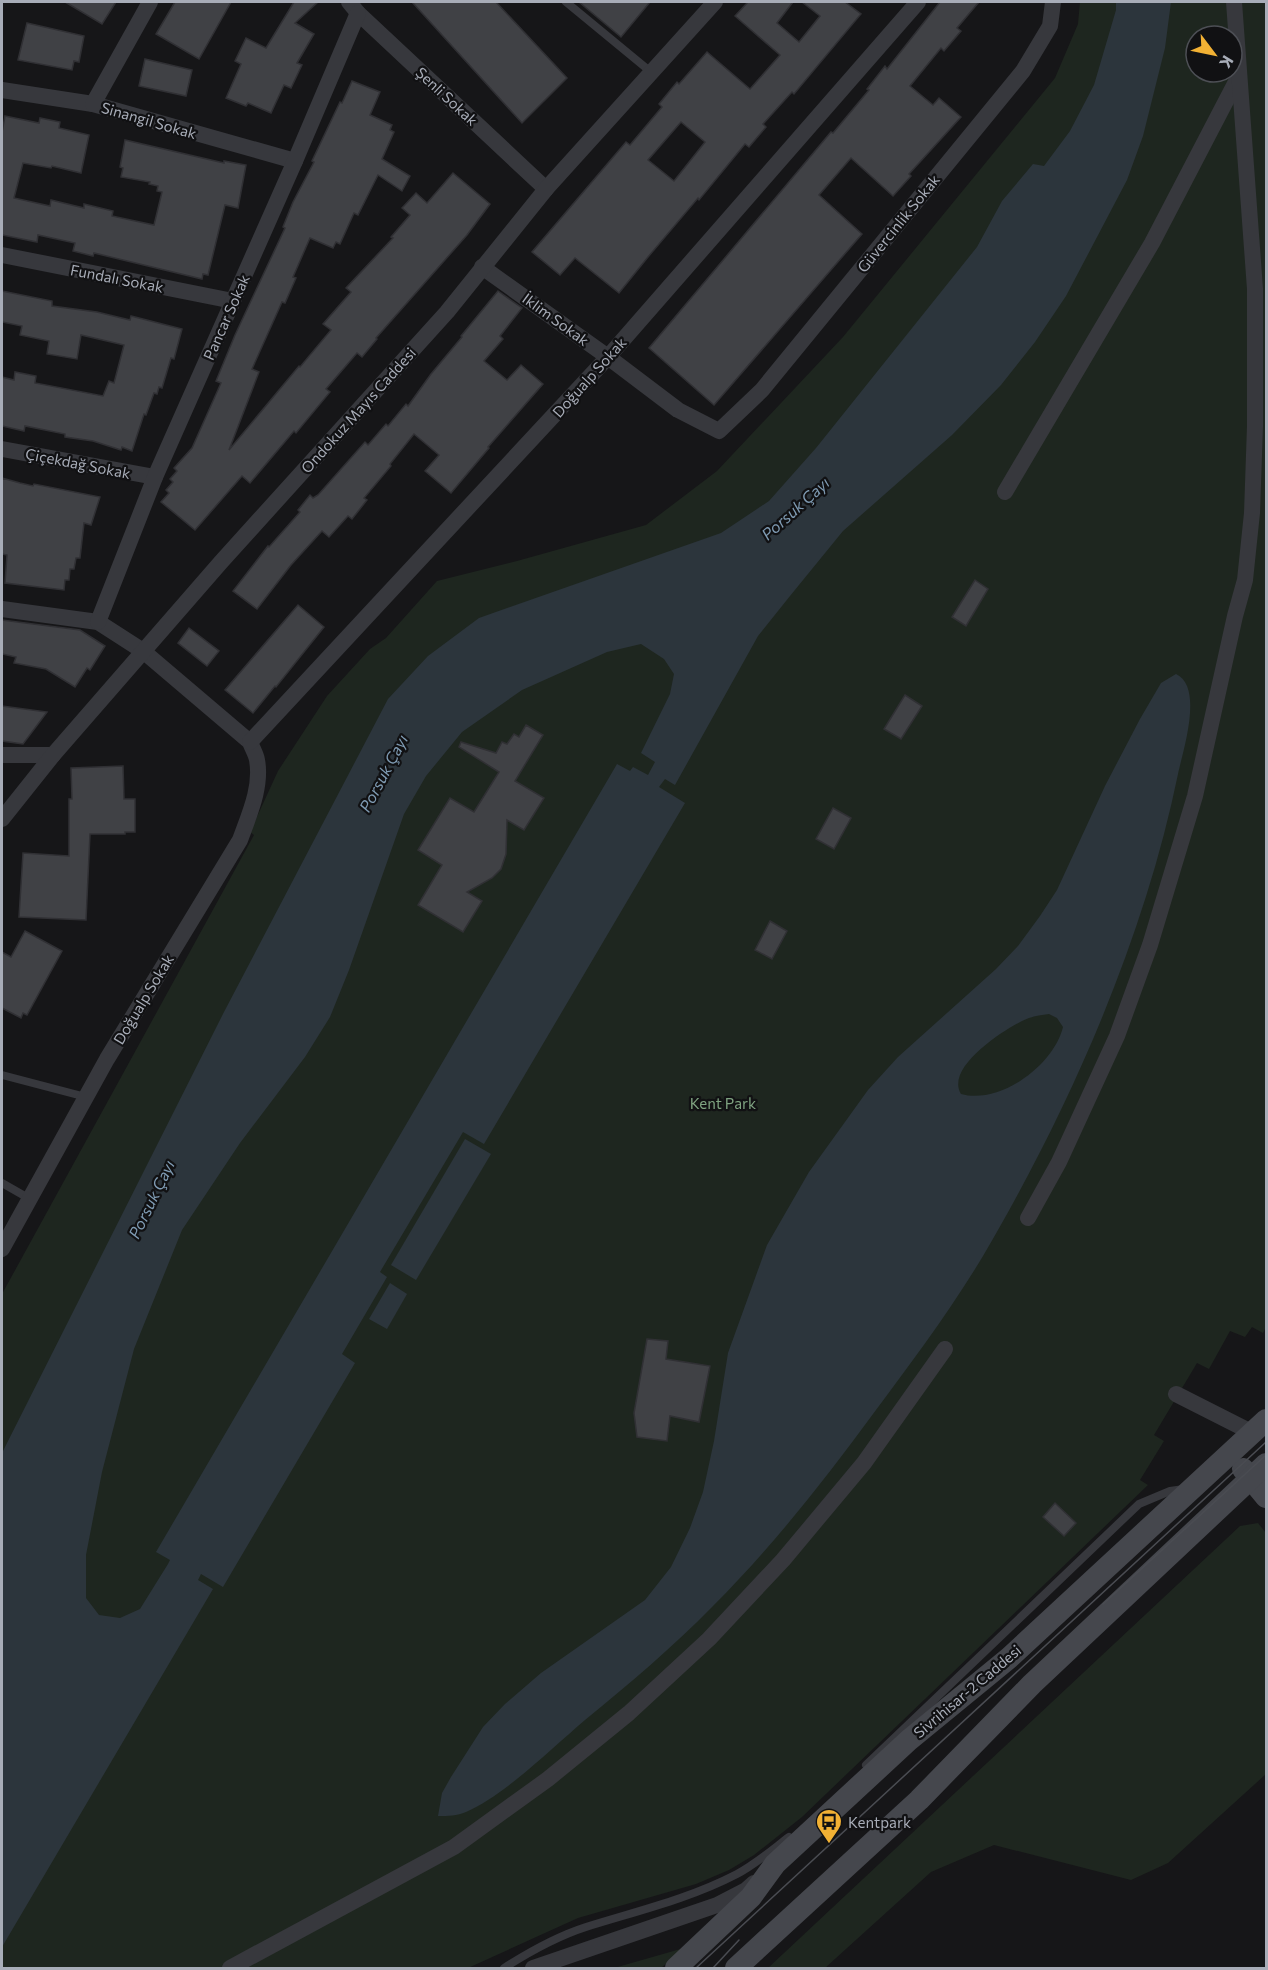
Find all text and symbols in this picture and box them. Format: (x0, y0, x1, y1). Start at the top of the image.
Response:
north arrow (1184, 24, 1244, 84)
text: K (1216, 52, 1238, 72)
street label: Şenli Sokak (412, 63, 482, 129)
street label: Sinangil Sokak (99, 98, 199, 142)
street label: Güvercinlik Sokak (853, 170, 943, 276)
street label: Fundalı Sokak (69, 260, 165, 296)
street label: Pancar Sokak (199, 271, 253, 363)
street label: İklim Sokak (519, 289, 593, 349)
street label: Doğualp Sokak (548, 333, 630, 421)
street label: Ondokuz Mayıs Caddesi (297, 344, 419, 476)
street label: Çiçekdağ Sokak (24, 444, 132, 482)
water label: Porsuk Çayı (757, 473, 833, 543)
water label: Porsuk Çayı (355, 731, 411, 815)
street label: Doğualp Sokak (109, 951, 177, 1047)
park label: Kent Park (690, 1094, 756, 1112)
water label: Porsuk Çayı (124, 1157, 178, 1241)
street label: Sivrihisar-2 Caddesi (910, 1641, 1024, 1741)
bus stop icon: Kentpark (814, 1807, 844, 1845)
place label: Kentpark (848, 1813, 911, 1831)

